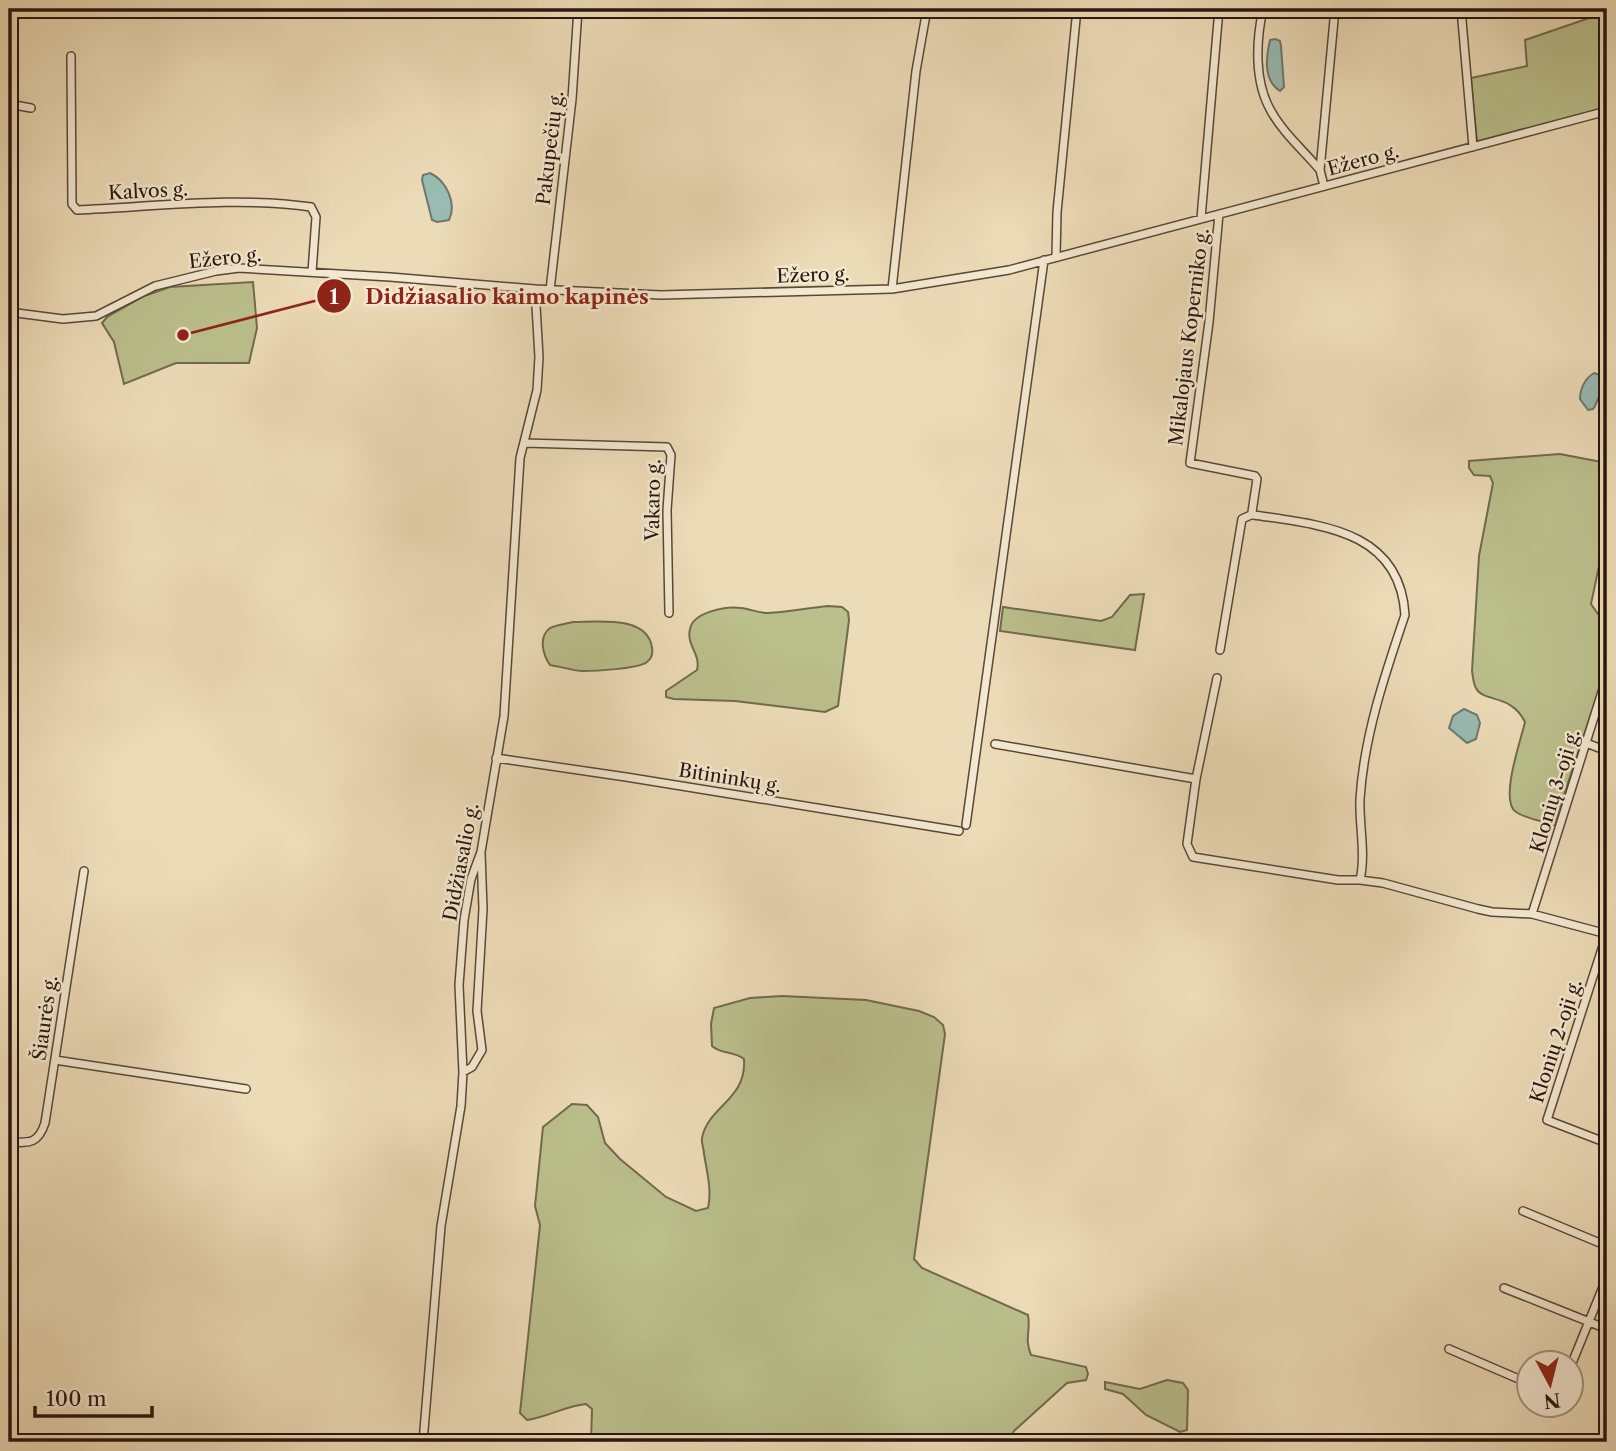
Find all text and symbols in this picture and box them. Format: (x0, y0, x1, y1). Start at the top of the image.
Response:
street label: Pakupečių g. (532, 90, 568, 206)
street label: Ežero g. (1325, 139, 1401, 181)
street label: Kalvos g. (107, 177, 189, 205)
street label: Mikalojaus Koperniko g. (1164, 227, 1214, 447)
street label: Ežero g. (187, 243, 263, 273)
street label: Ežero g. (776, 262, 850, 288)
callout: Didžiasalio kaimo kapinės (316, 275, 663, 317)
text: 1 (329, 284, 339, 309)
text: Didžiasalio kaimo kapinės (365, 284, 649, 309)
street label: Vakaro g. (641, 459, 665, 542)
street label: Klonių 3-oji g. (1525, 726, 1585, 856)
street label: Bitininkų g. (677, 759, 783, 797)
street label: Didžiasalio g. (438, 801, 484, 923)
street label: Šiaurės g. (27, 974, 62, 1062)
street label: Klonių 2-oji g. (1525, 976, 1587, 1106)
north arrow (1514, 1350, 1584, 1420)
scale bar (35, 1374, 152, 1418)
text: 100 m (46, 1386, 107, 1411)
text: N (1542, 1388, 1562, 1413)

